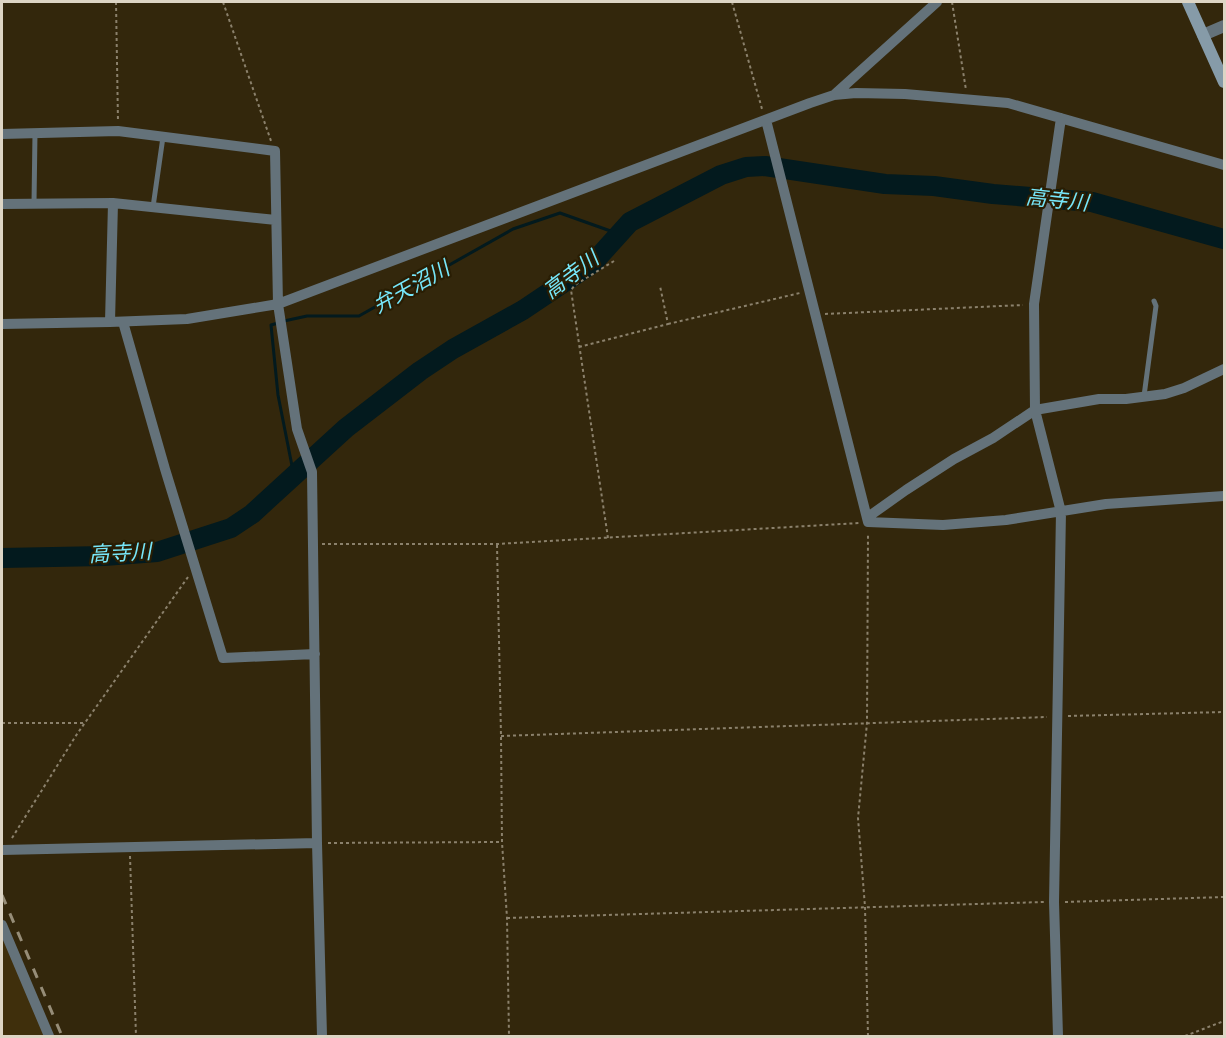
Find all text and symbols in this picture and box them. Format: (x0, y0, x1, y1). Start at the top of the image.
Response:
water label: 高寺川 (1024, 185, 1092, 215)
water label: 高寺川 (539, 245, 605, 304)
water label: 弁天沼川 (368, 255, 455, 318)
water label: 高寺川 (88, 539, 154, 567)

